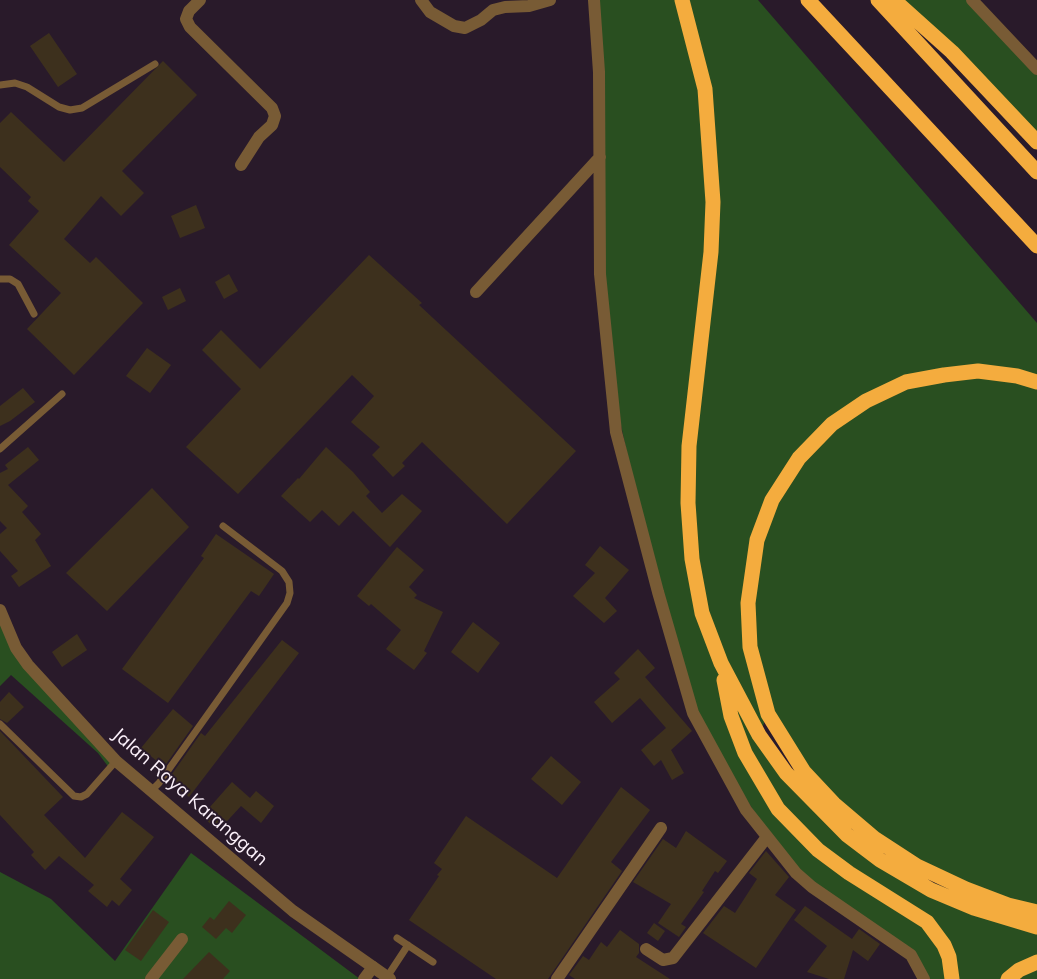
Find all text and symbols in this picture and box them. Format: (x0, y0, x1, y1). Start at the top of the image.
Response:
street label: Jalan Raya Karanggan (108, 723, 272, 871)

